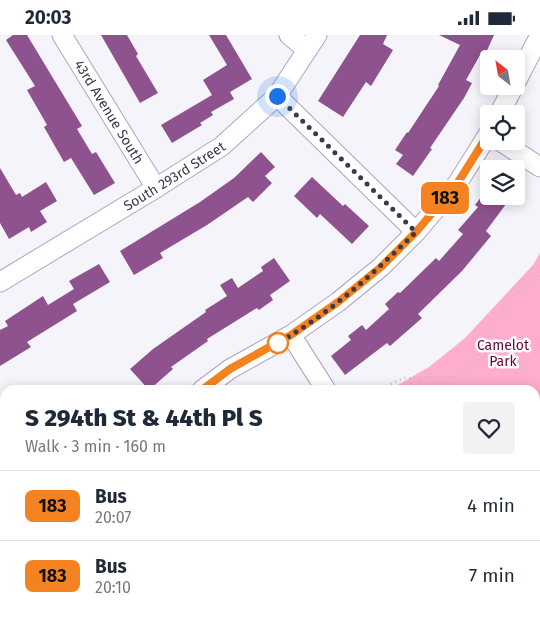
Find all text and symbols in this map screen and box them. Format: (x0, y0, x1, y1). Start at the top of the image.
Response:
text: 20:03 (25, 6, 71, 29)
north arrow (480, 50, 525, 95)
map controls (480, 50, 525, 205)
street label: 43rd Avenue South (71, 57, 147, 167)
your location (265, 84, 290, 109)
button: locate (480, 105, 525, 150)
street label: South 293rd Street (120, 137, 229, 214)
button: layers (480, 160, 525, 205)
line badge: 183 (416, 182, 474, 214)
text: 183 (431, 187, 459, 209)
unlabelled marker (267, 332, 289, 354)
park label: Camelot Park (477, 337, 530, 370)
button: heart (463, 402, 515, 454)
text: S 294th St & 44th Pl S (25, 404, 263, 432)
text: Walk · 3 min · 160 m (25, 437, 166, 456)
text: Bus (95, 485, 127, 508)
text: 4 min (467, 494, 515, 517)
text: 183 (38, 495, 67, 517)
text: 20:07 (95, 508, 131, 527)
text: Bus (95, 555, 127, 578)
text: 7 min (469, 564, 515, 587)
text: 183 (38, 565, 67, 587)
text: 20:10 (95, 578, 131, 597)

